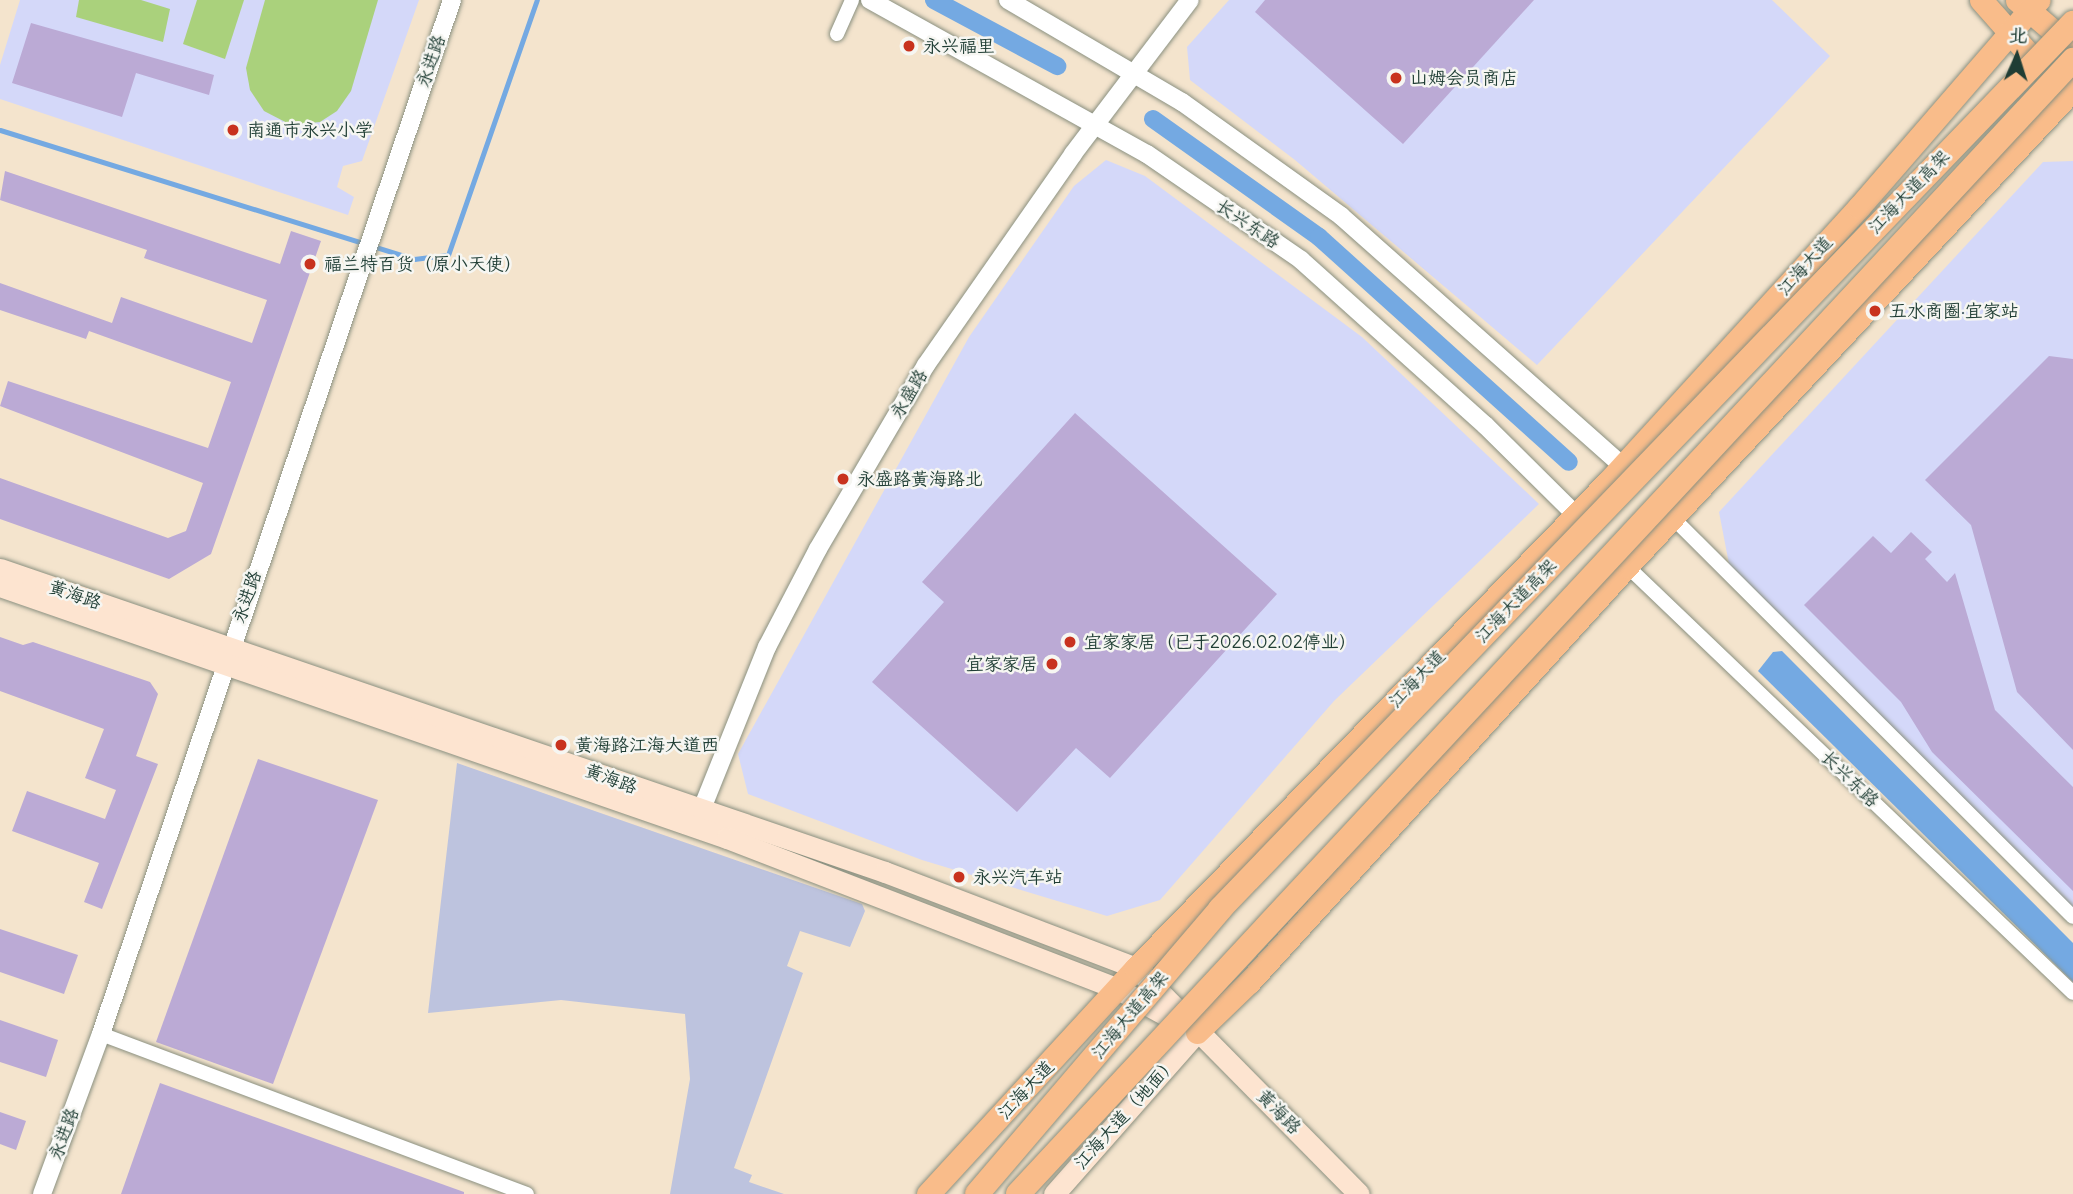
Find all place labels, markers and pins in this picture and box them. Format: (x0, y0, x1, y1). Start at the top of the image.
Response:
place label: 永兴福里 (923, 35, 995, 57)
marker: 永兴福里 (901, 38, 917, 54)
place label: 山姆会员商店 (1410, 67, 1518, 89)
marker: 山姆会员商店 (1388, 70, 1404, 86)
place label: 南通市永兴小学 (247, 119, 373, 141)
marker: 南通市永兴小学 (225, 122, 241, 138)
place label: 福兰特百货（原小天使） (324, 253, 522, 275)
marker: 福兰特百货（原小天使） (302, 256, 318, 272)
place label: 五水商圈·宜家站 (1889, 300, 2019, 322)
marker: 五水商圈·宜家站 (1867, 303, 1883, 319)
place label: 永盛路黄海路北 (857, 468, 983, 490)
marker: 永盛路黄海路北 (835, 471, 851, 487)
place label: 宜家家居（已于2026.02.02停业） (1084, 631, 1357, 653)
marker: 宜家家居（已于2026.02.02停业） (1062, 634, 1078, 650)
place label: 宜家家居 (966, 653, 1038, 675)
marker: 宜家家居 (1044, 656, 1060, 672)
place label: 黄海路江海大道西 (575, 734, 719, 756)
marker: 黄海路江海大道西 (553, 737, 569, 753)
place label: 永兴汽车站 (973, 866, 1063, 888)
marker: 永兴汽车站 (951, 869, 967, 885)

